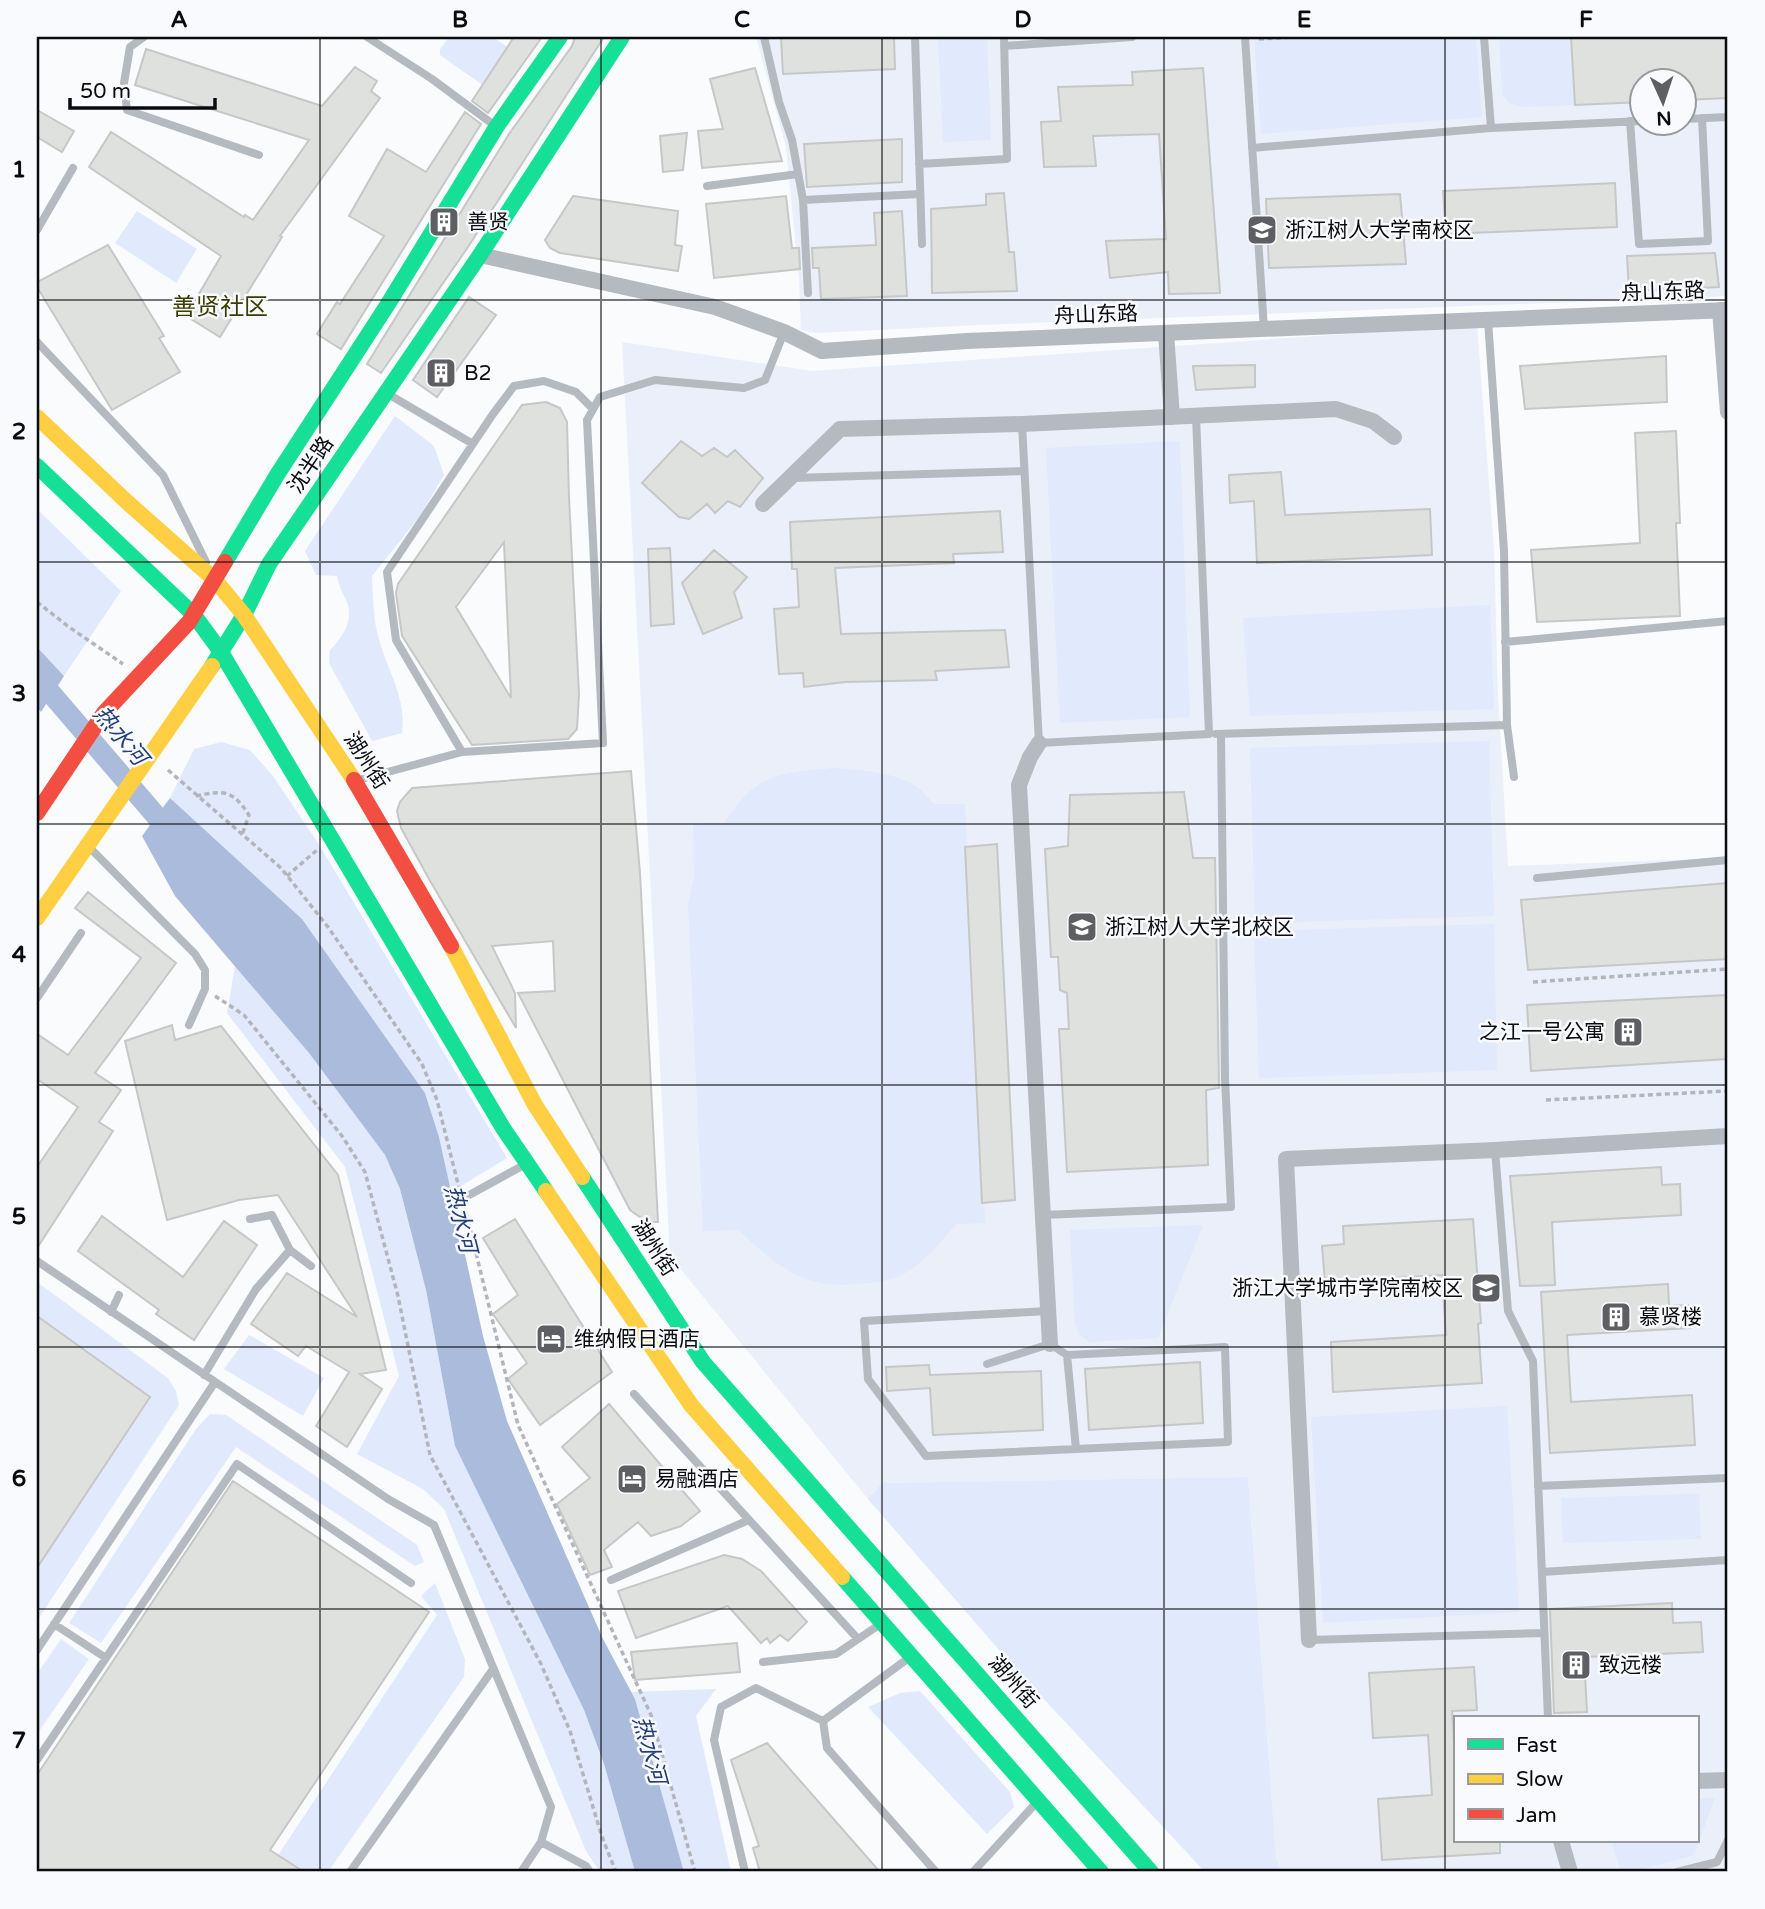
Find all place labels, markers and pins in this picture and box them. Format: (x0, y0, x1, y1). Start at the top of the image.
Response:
building icon: 善贤 (427, 205, 461, 239)
place label: 善贤 (467, 210, 509, 235)
school or university icon: 浙江树人大学南校区 (1245, 213, 1279, 247)
place label: 浙江树人大学南校区 (1285, 218, 1474, 243)
building icon: B2 (424, 356, 458, 390)
place label: B2 (464, 361, 492, 386)
school or university icon: 浙江树人大学北校区 (1065, 910, 1099, 944)
place label: 浙江树人大学北校区 (1105, 915, 1294, 940)
building icon: 之江一号公寓 (1611, 1015, 1645, 1049)
place label: 之江一号公寓 (1479, 1020, 1605, 1045)
school or university icon: 浙江大学城市学院南校区 (1469, 1271, 1503, 1305)
place label: 浙江大学城市学院南校区 (1232, 1276, 1463, 1301)
building icon: 慕贤楼 (1599, 1300, 1633, 1334)
place label: 慕贤楼 (1639, 1305, 1702, 1330)
hotel icon: 维纳假日酒店 (534, 1322, 568, 1356)
place label: 维纳假日酒店 (574, 1327, 700, 1352)
hotel icon: 易融酒店 (615, 1462, 649, 1496)
place label: 易融酒店 (655, 1467, 739, 1492)
building icon: 致远楼 (1559, 1648, 1593, 1682)
place label: 致远楼 (1599, 1653, 1662, 1678)

